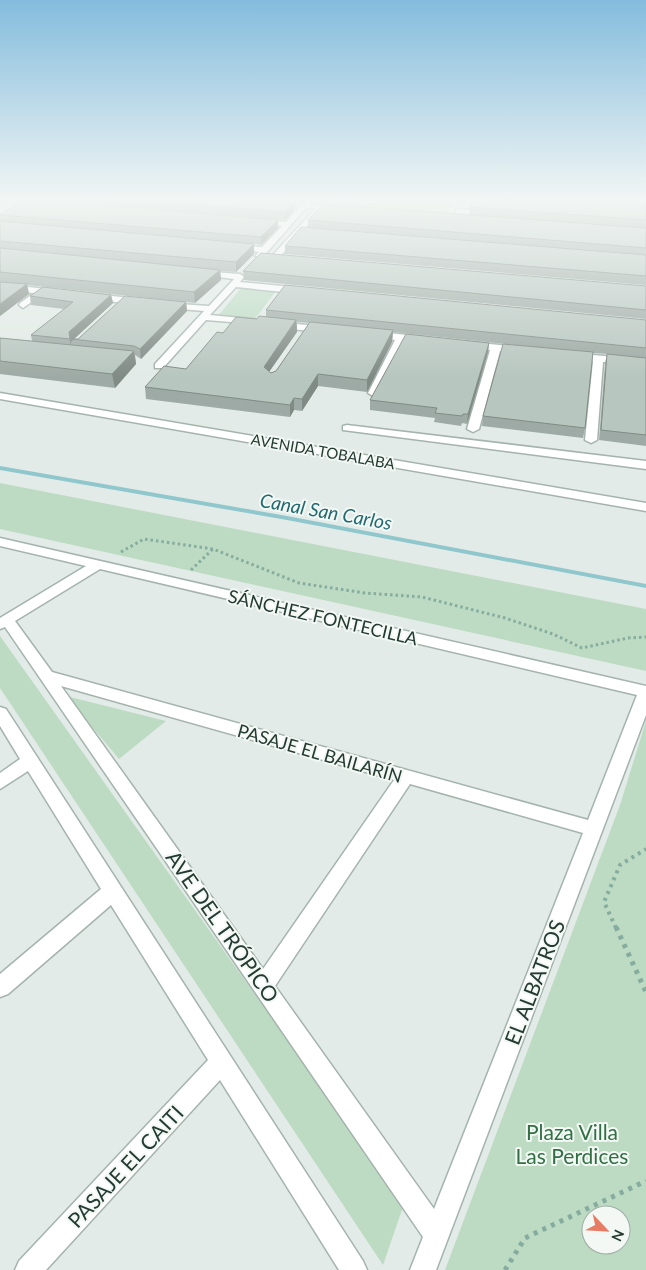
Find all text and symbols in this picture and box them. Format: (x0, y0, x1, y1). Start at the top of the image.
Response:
street label: AVENIDA TOBALABA (250, 429, 397, 473)
water label: Canal San Carlos (258, 488, 394, 534)
street label: SÁNCHEZ FONTECILLA (226, 584, 421, 650)
street label: PASAJE EL BAILARÍN (235, 719, 405, 787)
street label: AVE DEL TRÓPICO (161, 845, 285, 1007)
street label: EL ALBATROS (499, 916, 569, 1048)
street label: PASAJE EL CAITI (62, 1100, 188, 1232)
park label: Plaza Villa Las Perdices (516, 1119, 628, 1168)
north arrow (581, 1205, 631, 1255)
text: N (608, 1227, 628, 1244)

